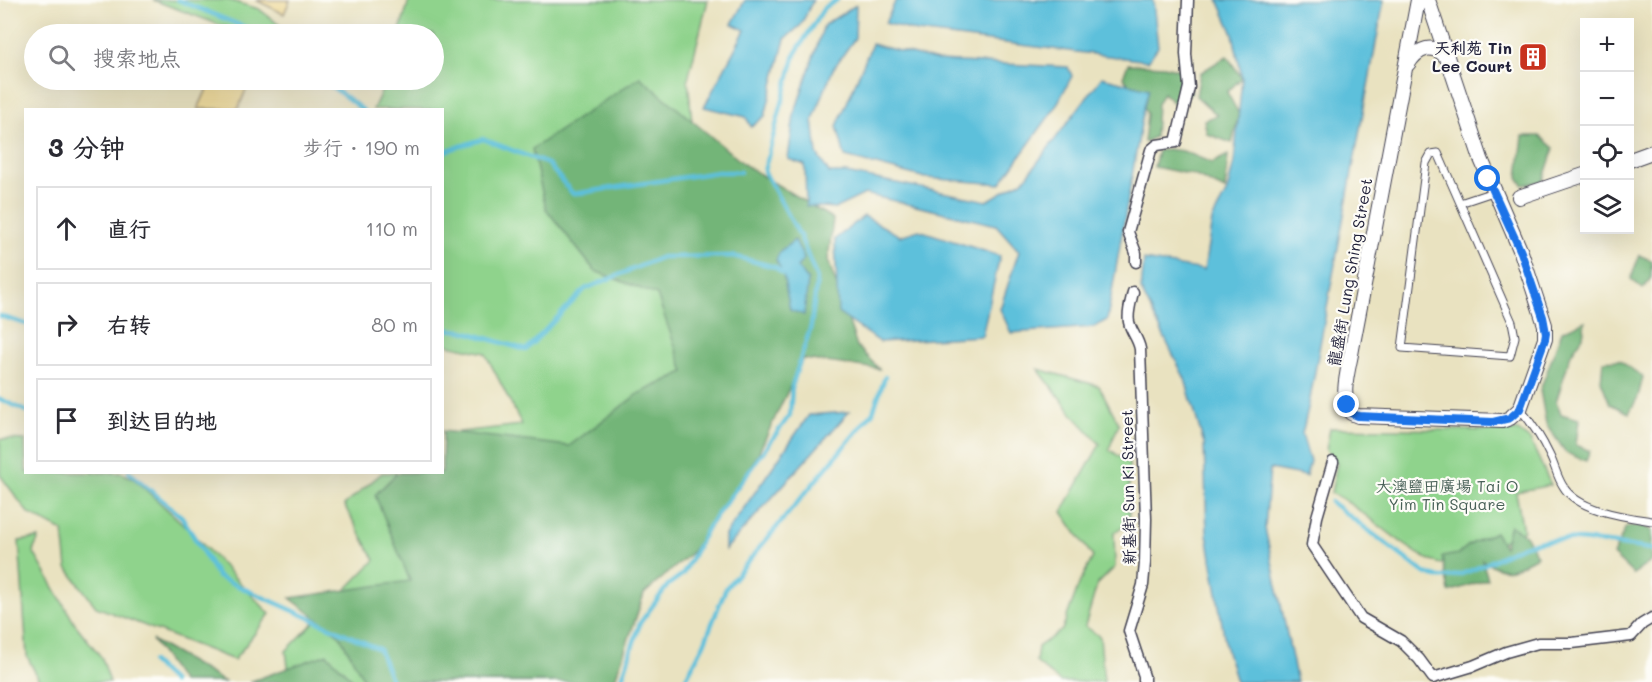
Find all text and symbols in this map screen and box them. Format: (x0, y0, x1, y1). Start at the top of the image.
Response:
map controls (1580, 18, 1634, 234)
button: + (1580, 18, 1634, 72)
search box (24, 24, 444, 90)
place label: 天利苑 Tin Lee Court (1432, 37, 1512, 76)
icon: search (45, 41, 78, 74)
building icon: 天利苑 Tin Lee Court (1517, 41, 1549, 73)
text: 搜索地点 (93, 43, 181, 72)
button: − (1580, 72, 1634, 126)
button: locate (1580, 126, 1634, 180)
text: 3 分钟 (48, 130, 125, 164)
text: 步行 · 190 m (303, 134, 420, 160)
route start (1474, 165, 1500, 191)
street label: 龍盛街 Lung Shing Street (1323, 176, 1376, 368)
button: layers (1580, 180, 1634, 234)
icon: ahead (50, 212, 83, 245)
text: 直行 (107, 214, 151, 243)
text: 110 m (365, 215, 418, 241)
icon: right (50, 308, 83, 341)
text: 右转 (107, 310, 151, 339)
text: 80 m (371, 311, 418, 337)
route end (1333, 391, 1359, 417)
icon: arrive (50, 404, 83, 437)
text: 到达目的地 (107, 406, 217, 435)
street label: 新基街 Sun Ki Street (1116, 409, 1139, 565)
park label: 大澳鹽田廣場 Tai O Yim Tin Square (1376, 475, 1518, 514)

